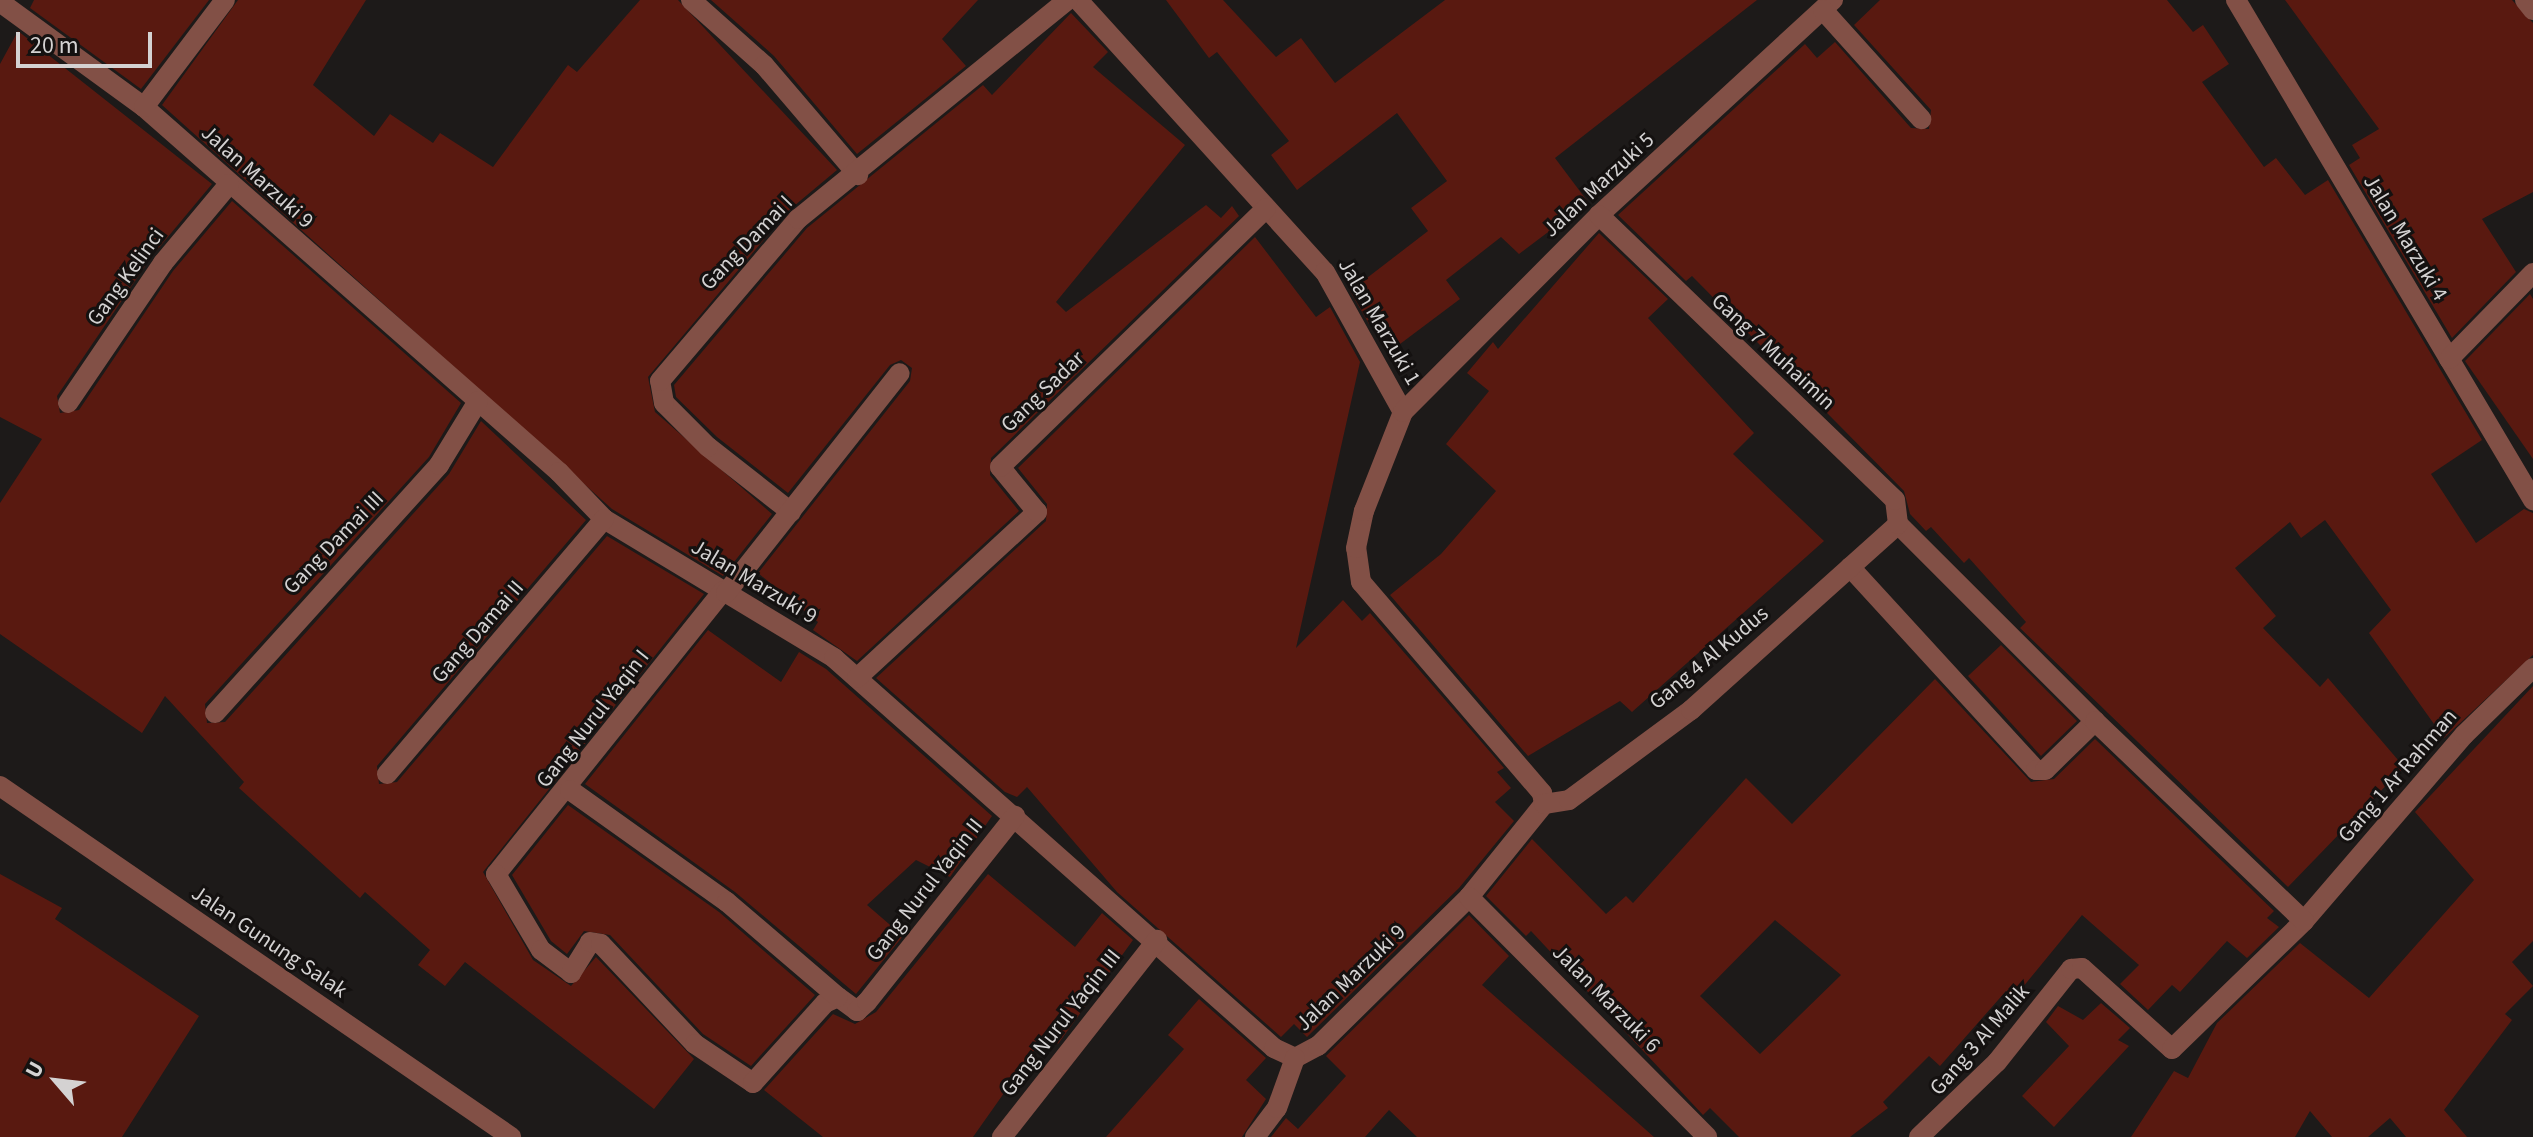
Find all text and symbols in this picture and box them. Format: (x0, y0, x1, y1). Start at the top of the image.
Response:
scale bar (20, 16, 156, 66)
text: 20 m (30, 28, 79, 63)
street label: Jalan Marzuki 9 (195, 120, 319, 234)
street label: Jalan Marzuki 5 (1538, 127, 1660, 243)
street label: Jalan Marzuki 4 (2357, 170, 2453, 306)
street label: Gang Damai I (695, 190, 799, 296)
street label: Gang Kelinci (82, 223, 170, 331)
street label: Jalan Marzuki 1 (1332, 254, 1426, 390)
street label: Gang 7 Muhaimin (1706, 288, 1840, 416)
street label: Gang Sadar (996, 346, 1090, 438)
street label: Gang Damai III (278, 486, 390, 600)
street label: Jalan Marzuki 9 (686, 534, 822, 630)
street label: Gang Damai II (426, 575, 530, 689)
street label: Gang 4 Al Kudus (1644, 601, 1774, 715)
street label: Gang Nurul Yaqin I (531, 645, 655, 793)
street label: Gang 1 Ar Rahman (2333, 704, 2463, 848)
street label: Gang Nurul Yaqin II (861, 813, 989, 967)
street label: Jalan Gunung Salak (186, 880, 352, 1004)
street label: Jalan Marzuki 9 (1291, 919, 1411, 1037)
street label: Jalan Marzuki 6 (1546, 939, 1666, 1059)
street label: Gang Nurul Yaqin III (995, 944, 1127, 1102)
street label: Gang 3 Al Malik (1925, 979, 2035, 1101)
north arrow (16, 1041, 96, 1121)
text: U (17, 1056, 52, 1084)

